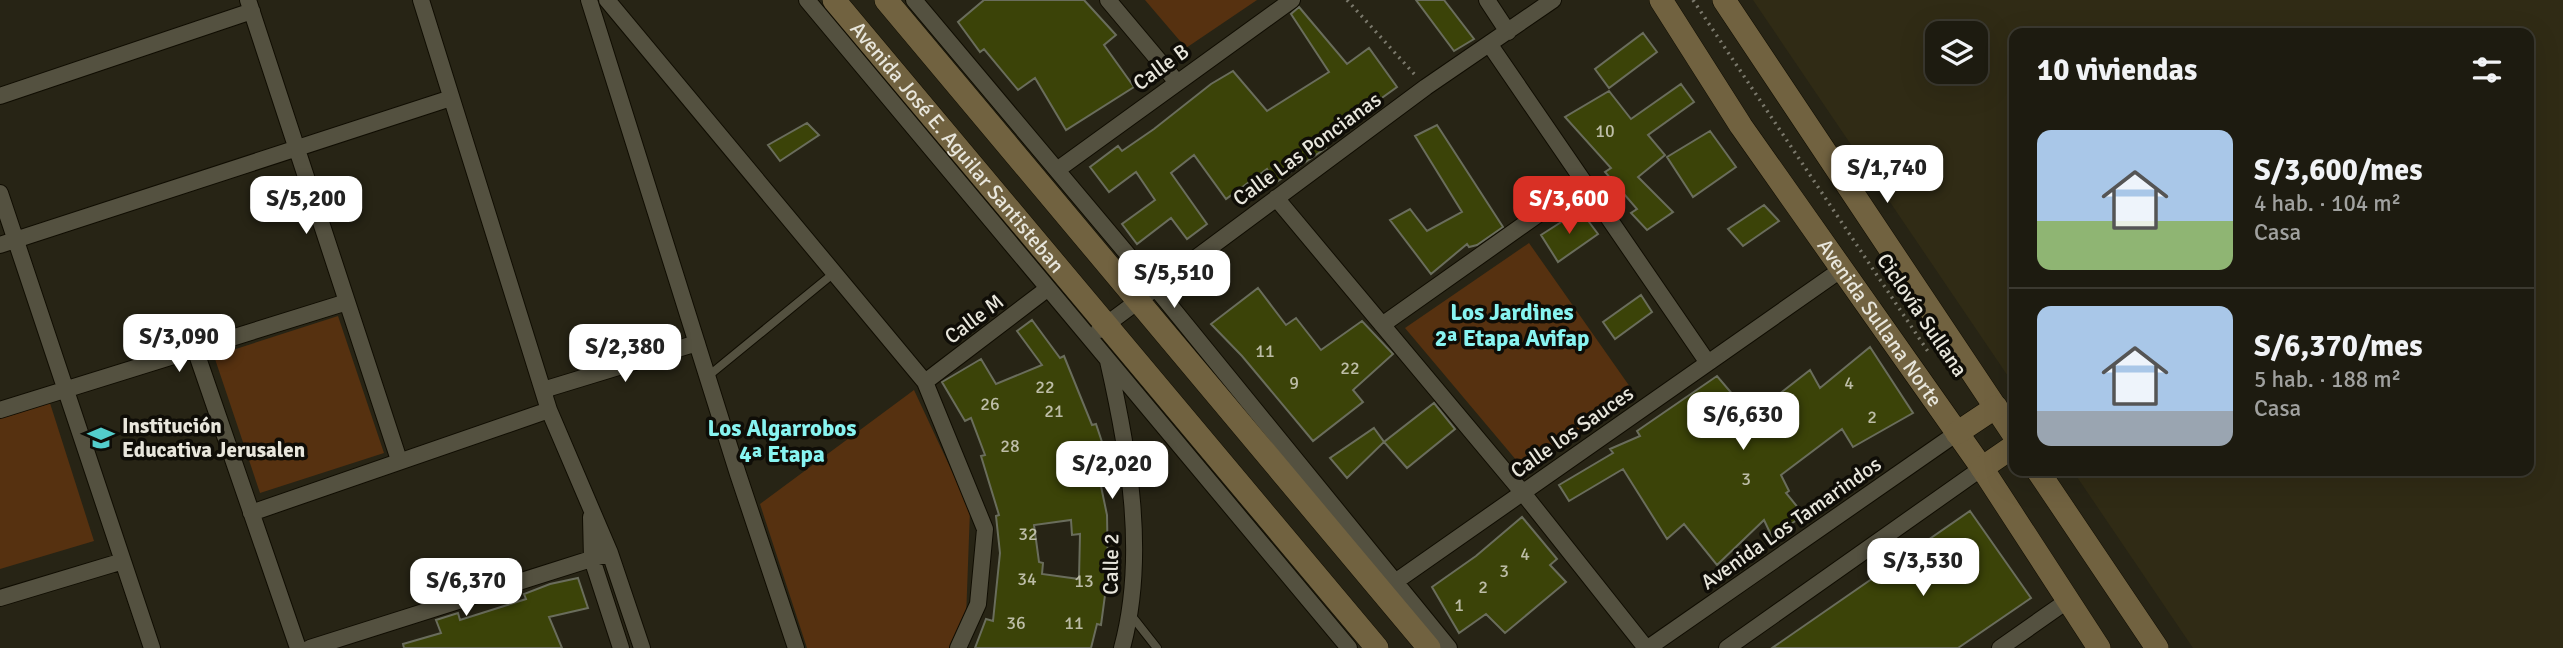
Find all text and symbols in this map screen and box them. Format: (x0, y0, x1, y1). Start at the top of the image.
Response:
street label: Avenida José E. Aguilar Santisteban (845, 16, 1070, 278)
map controls (1925, 21, 1988, 84)
button: layers (1925, 21, 1988, 84)
street label: Calle B (1128, 38, 1194, 96)
icon: filters (2468, 51, 2506, 89)
text: 10 viviendas (2037, 52, 2197, 89)
street label: Calle Las Poncianas (1228, 87, 1386, 211)
house number: 10 (1595, 120, 1615, 142)
pin: S/1,740 (1822, 146, 1952, 205)
text: S/3,600/mes (2254, 152, 2423, 189)
text: S/1,740 (1847, 153, 1927, 182)
icon: home (2093, 158, 2177, 242)
pin: S/5,200 (241, 176, 371, 236)
pin: S/3,600 (1504, 176, 1634, 236)
text: S/5,200 (266, 184, 346, 213)
text: S/3,600 (1529, 184, 1609, 213)
text: 4 hab. · 104 m² (2254, 189, 2401, 218)
text: Casa (2254, 218, 2301, 247)
street label: Avenida Sullana Norte (1812, 234, 1948, 412)
street label: Ciclovía Sullana (1871, 248, 1973, 382)
pin: S/5,510 (1109, 250, 1239, 310)
text: S/5,510 (1134, 258, 1214, 287)
street label: Calle M (939, 288, 1009, 350)
district label: Los Jardines 2ª Etapa Avifap (1435, 298, 1589, 353)
pin: S/3,090 (114, 314, 244, 374)
text: S/3,090 (139, 322, 219, 351)
pin: S/2,380 (560, 324, 690, 384)
text: S/6,370/mes (2254, 328, 2423, 365)
text: S/2,380 (585, 332, 665, 361)
icon: home (2093, 334, 2177, 418)
house number: 11 (1255, 340, 1275, 362)
house number: 22 (1340, 357, 1360, 379)
text: 5 hab. · 188 m² (2254, 365, 2401, 394)
house number: 9 (1289, 372, 1299, 394)
house number: 4 (1844, 372, 1854, 394)
house number: 22 (1035, 376, 1055, 398)
street label: Calle los Sauces (1506, 380, 1638, 484)
pin: S/6,630 (1678, 392, 1808, 452)
house number: 26 (980, 393, 1000, 415)
text: Casa (2254, 394, 2301, 423)
house number: 21 (1044, 400, 1064, 422)
text: S/6,630 (1703, 400, 1783, 429)
house number: 2 (1867, 406, 1877, 428)
place label: Institución Educativa Jerusalen (122, 413, 305, 463)
district label: Los Algarrobos 4ª Etapa (707, 414, 857, 469)
school or university icon: Institución Educativa Jerusalen (86, 423, 116, 453)
house number: 28 (1000, 435, 1020, 457)
pin: S/2,020 (1047, 442, 1177, 501)
text: S/2,020 (1072, 449, 1152, 478)
street label: Avenida Los Tamarindos (1696, 451, 1886, 595)
house number: 3 (1741, 468, 1751, 490)
house number: 32 (1018, 523, 1038, 545)
street label: Calle 2 (1097, 533, 1125, 595)
pin: S/3,530 (1858, 538, 1988, 598)
house number: 4 (1520, 543, 1530, 565)
text: S/3,530 (1883, 546, 1963, 575)
pin: S/6,370 (401, 558, 531, 618)
house number: 3 (1499, 560, 1509, 582)
text: S/6,370 (426, 566, 506, 595)
house number: 34 (1017, 568, 1037, 590)
house number: 13 (1074, 570, 1094, 592)
house number: 2 (1478, 576, 1488, 598)
house number: 1 (1454, 594, 1464, 616)
house number: 36 (1006, 612, 1026, 634)
house number: 11 (1064, 612, 1084, 634)

